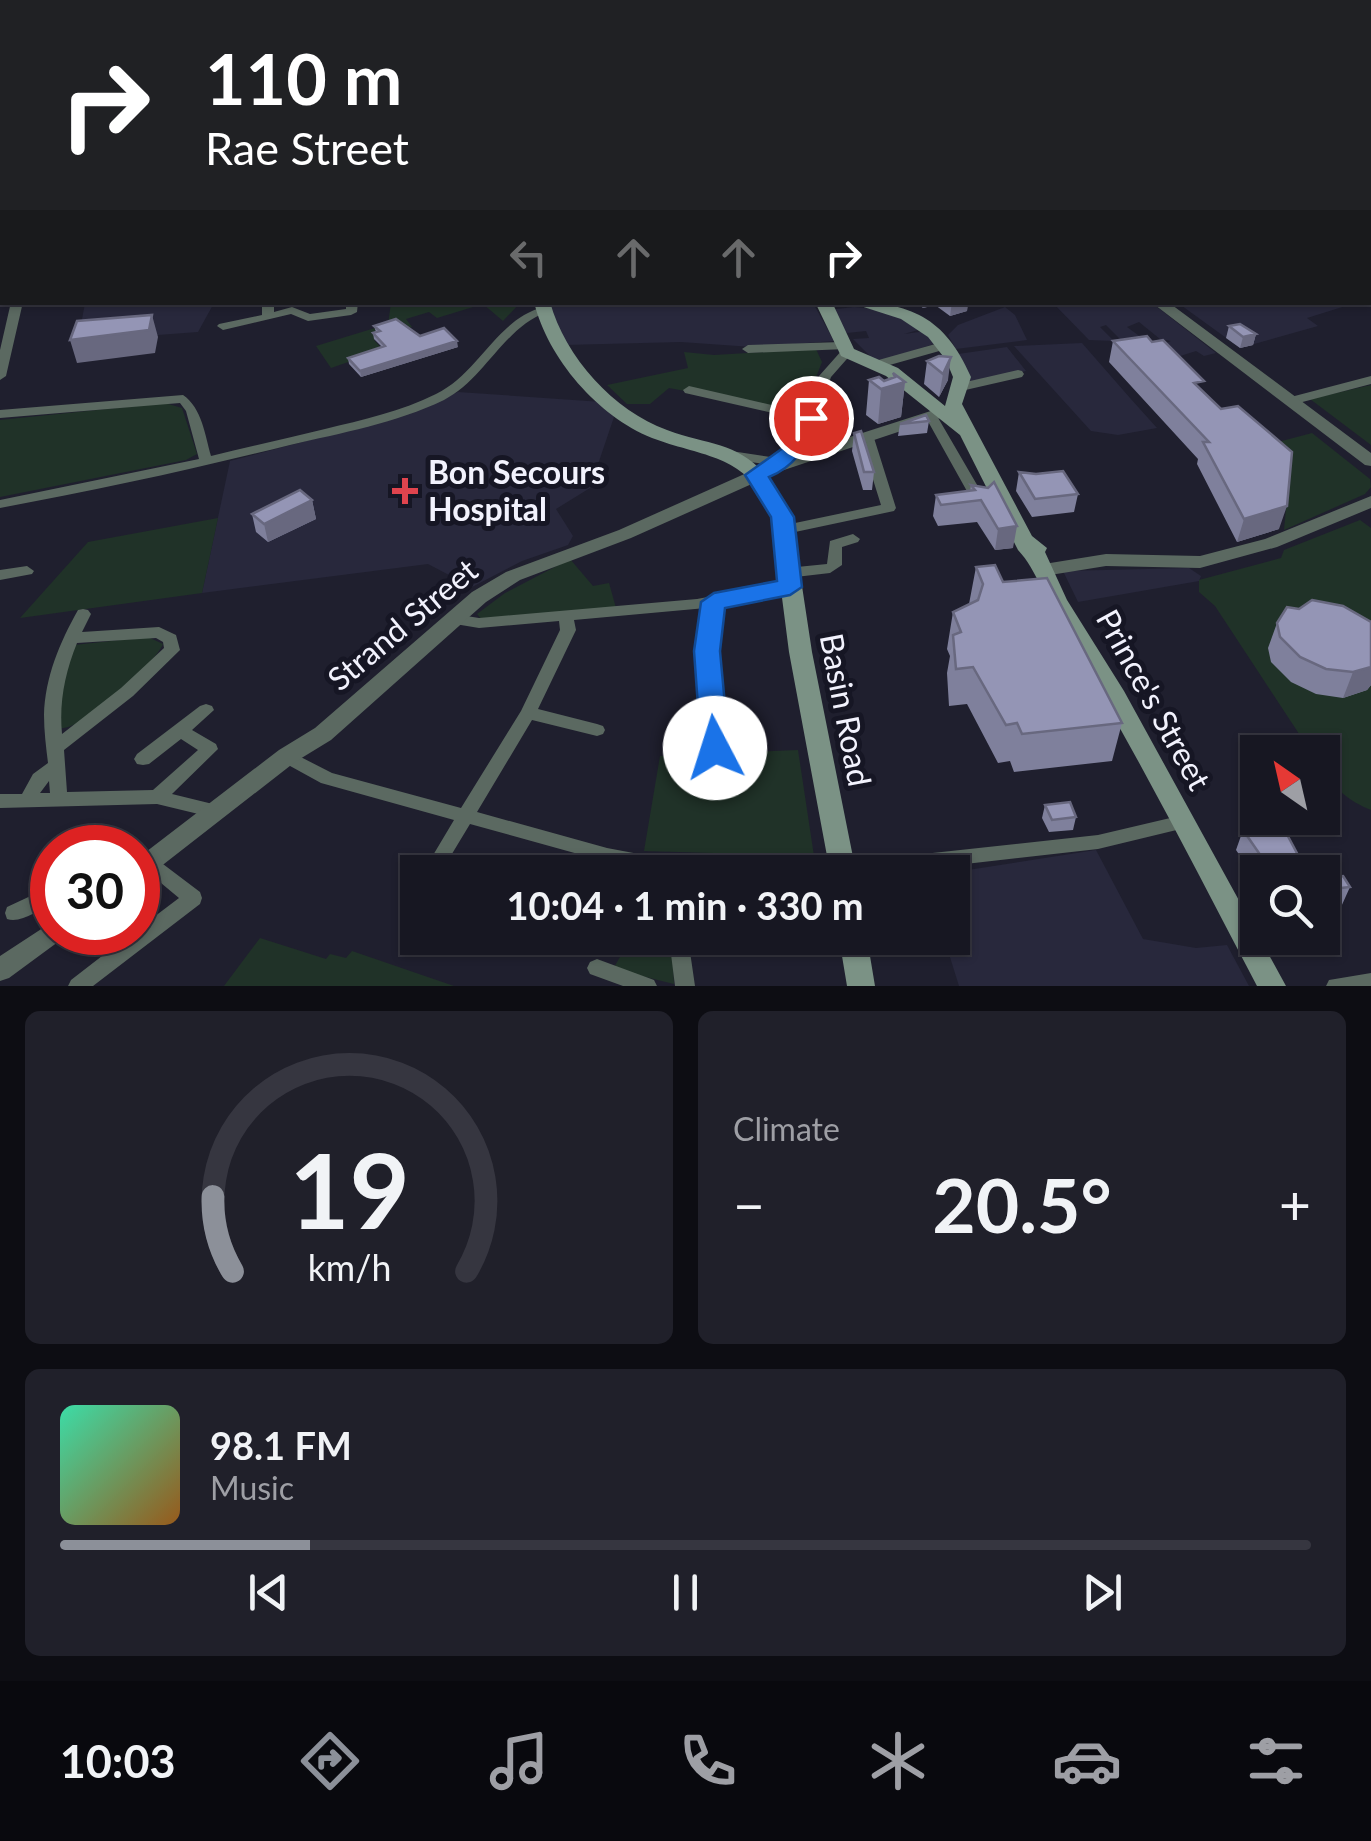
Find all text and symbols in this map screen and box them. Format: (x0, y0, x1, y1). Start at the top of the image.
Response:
text: 110 m (205, 36, 402, 120)
icon: right (40, 40, 170, 170)
text: Rae Street (205, 121, 409, 175)
icon: left (501, 230, 556, 285)
icon: ahead (606, 230, 661, 285)
icon: ahead (711, 230, 766, 285)
icon: right (816, 230, 871, 285)
pin (769, 376, 854, 461)
icon: arrive (784, 391, 839, 446)
place label: Bon Secours Hospital (428, 452, 605, 528)
marker: Bon Secours Hospital (392, 478, 418, 504)
street label: Strand Street (319, 550, 485, 698)
street label: Prince's Street (1089, 602, 1220, 797)
street label: Basin Road (813, 630, 880, 789)
position arrow (663, 696, 767, 800)
north arrow (1240, 735, 1340, 835)
map controls (1240, 735, 1340, 955)
speed limit sign: 30 (30, 825, 160, 955)
button: search (1240, 855, 1340, 955)
text: 10:04 · 1 min · 330 m (506, 882, 864, 928)
text: Climate (733, 1109, 840, 1148)
text: 19 (289, 1126, 409, 1251)
text: 20.5° (932, 1159, 1112, 1249)
text: − (733, 1171, 765, 1237)
text: + (1279, 1171, 1311, 1237)
text: km/h (307, 1246, 391, 1289)
text: 98.1 FM (210, 1422, 352, 1468)
text: Music (210, 1468, 294, 1507)
icon: previous (241, 1565, 296, 1620)
icon: pause (658, 1565, 713, 1620)
icon: next (1075, 1565, 1130, 1620)
icon: directions (295, 1726, 365, 1796)
icon: music (484, 1726, 554, 1796)
icon: phone (673, 1726, 743, 1796)
icon: climate (863, 1726, 933, 1796)
icon: car (1052, 1726, 1122, 1796)
icon: filters (1241, 1726, 1311, 1796)
text: 10:03 (60, 1734, 176, 1788)

